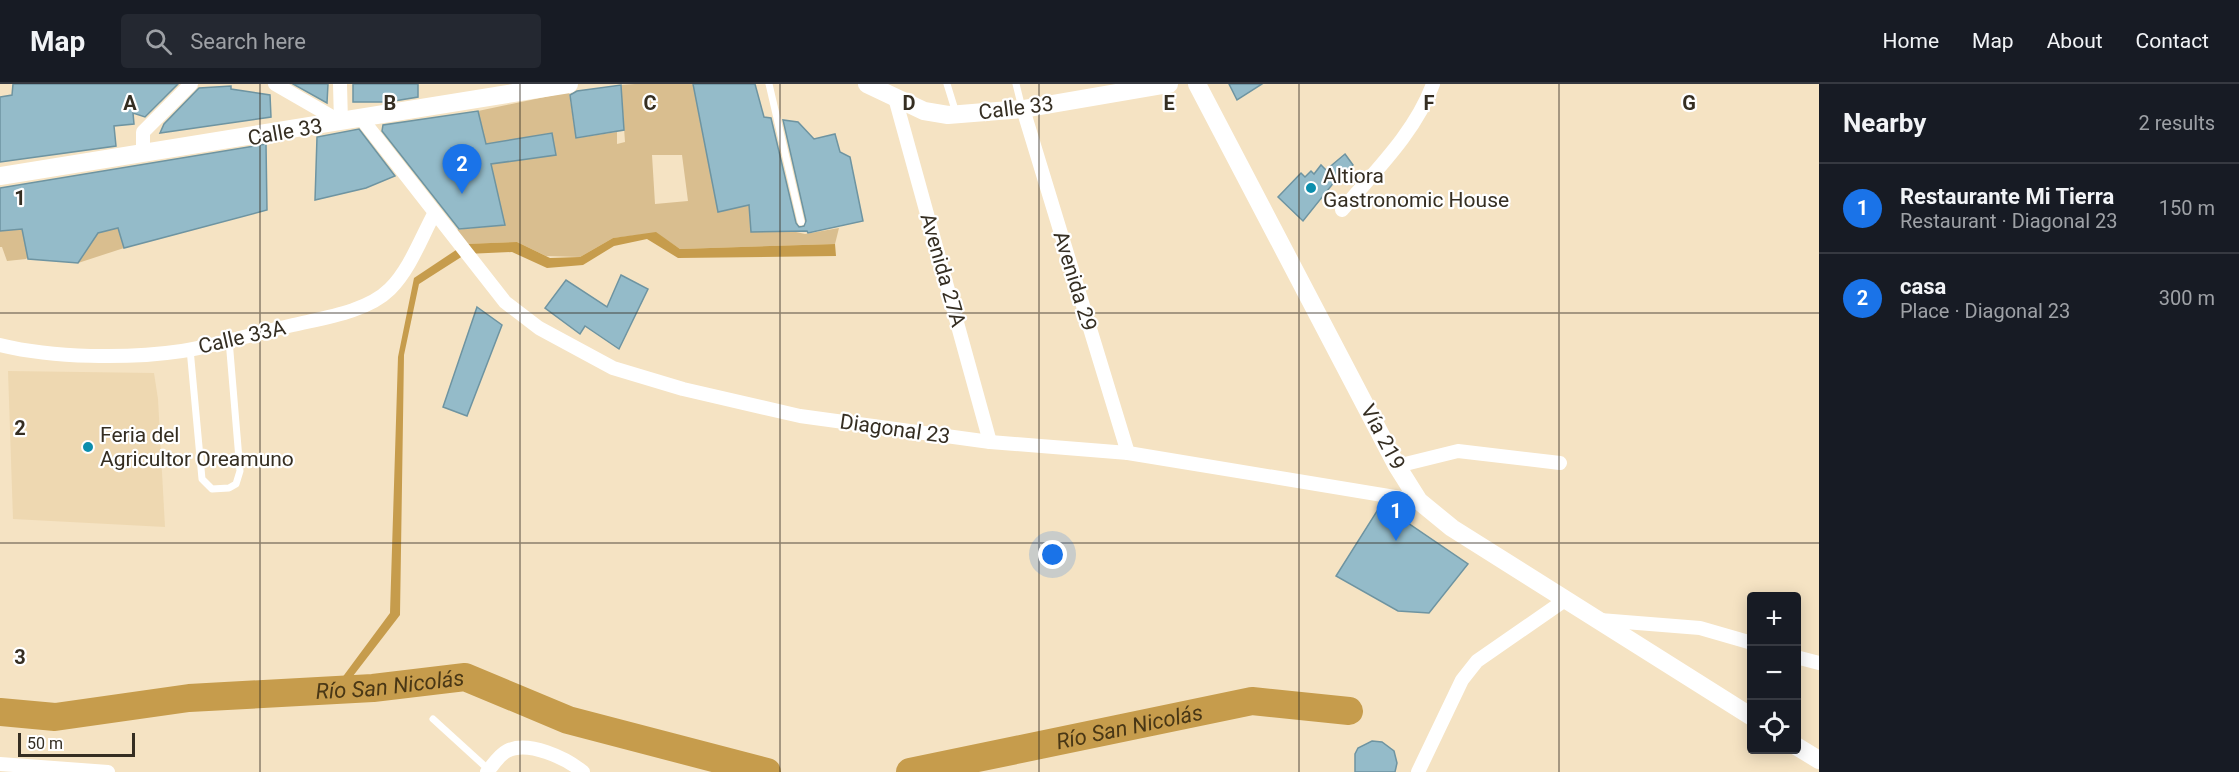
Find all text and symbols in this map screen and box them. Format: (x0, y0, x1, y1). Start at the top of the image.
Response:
search box (121, 14, 541, 68)
text: Map (30, 25, 85, 58)
icon: search (142, 25, 175, 58)
text: Search here (190, 29, 306, 54)
text: Home (1883, 29, 1939, 53)
text: Map (1972, 29, 2014, 53)
text: About (2047, 29, 2103, 53)
text: Contact (2136, 29, 2209, 53)
text: A (123, 91, 137, 115)
text: B (384, 91, 396, 115)
text: C (643, 91, 657, 115)
text: D (903, 91, 916, 115)
text: E (1163, 91, 1175, 115)
text: F (1424, 91, 1435, 115)
text: G (1682, 91, 1696, 115)
street label: Calle 33 (977, 92, 1055, 124)
text: Nearby (1843, 108, 1926, 138)
text: 2 results (2139, 111, 2215, 135)
street label: Calle 33 (246, 114, 324, 150)
pin: 2 (442, 144, 482, 194)
place label: Altiora Gastronomic House (1323, 164, 1509, 212)
marker: Altiora Gastronomic House (1304, 181, 1318, 195)
text: Restaurante Mi Tierra (1900, 184, 2114, 209)
text: 1 (14, 186, 26, 210)
text: 1 (1857, 196, 1868, 220)
text: 150 m (2159, 196, 2215, 220)
text: Restaurant · Diagonal 23 (1900, 209, 2117, 233)
street label: Avenida 27A (915, 211, 971, 330)
street label: Avenida 29 (1048, 228, 1102, 334)
text: casa (1900, 274, 1946, 299)
text: 2 (1857, 286, 1868, 310)
text: 300 m (2159, 286, 2215, 310)
text: Place · Diagonal 23 (1900, 299, 2070, 323)
street label: Calle 33A (196, 315, 288, 359)
street label: Vía 219 (1356, 400, 1410, 474)
street label: Diagonal 23 (838, 409, 952, 449)
text: 2 (14, 416, 26, 440)
place label: Feria del Agricultor Oreamuno (100, 423, 294, 471)
marker: Feria del Agricultor Oreamuno (81, 440, 95, 454)
pin: 1 (1376, 492, 1416, 541)
your location (1038, 540, 1067, 569)
map controls (1747, 592, 1801, 754)
button: + (1747, 592, 1801, 646)
text: 3 (14, 645, 26, 669)
button: − (1747, 646, 1801, 700)
water label: Río San Nicolás (315, 665, 466, 704)
water label: Río San Nicolás (1054, 700, 1205, 754)
button: locate (1747, 700, 1801, 754)
scale bar (18, 730, 135, 758)
text: 50 m (27, 734, 63, 753)

